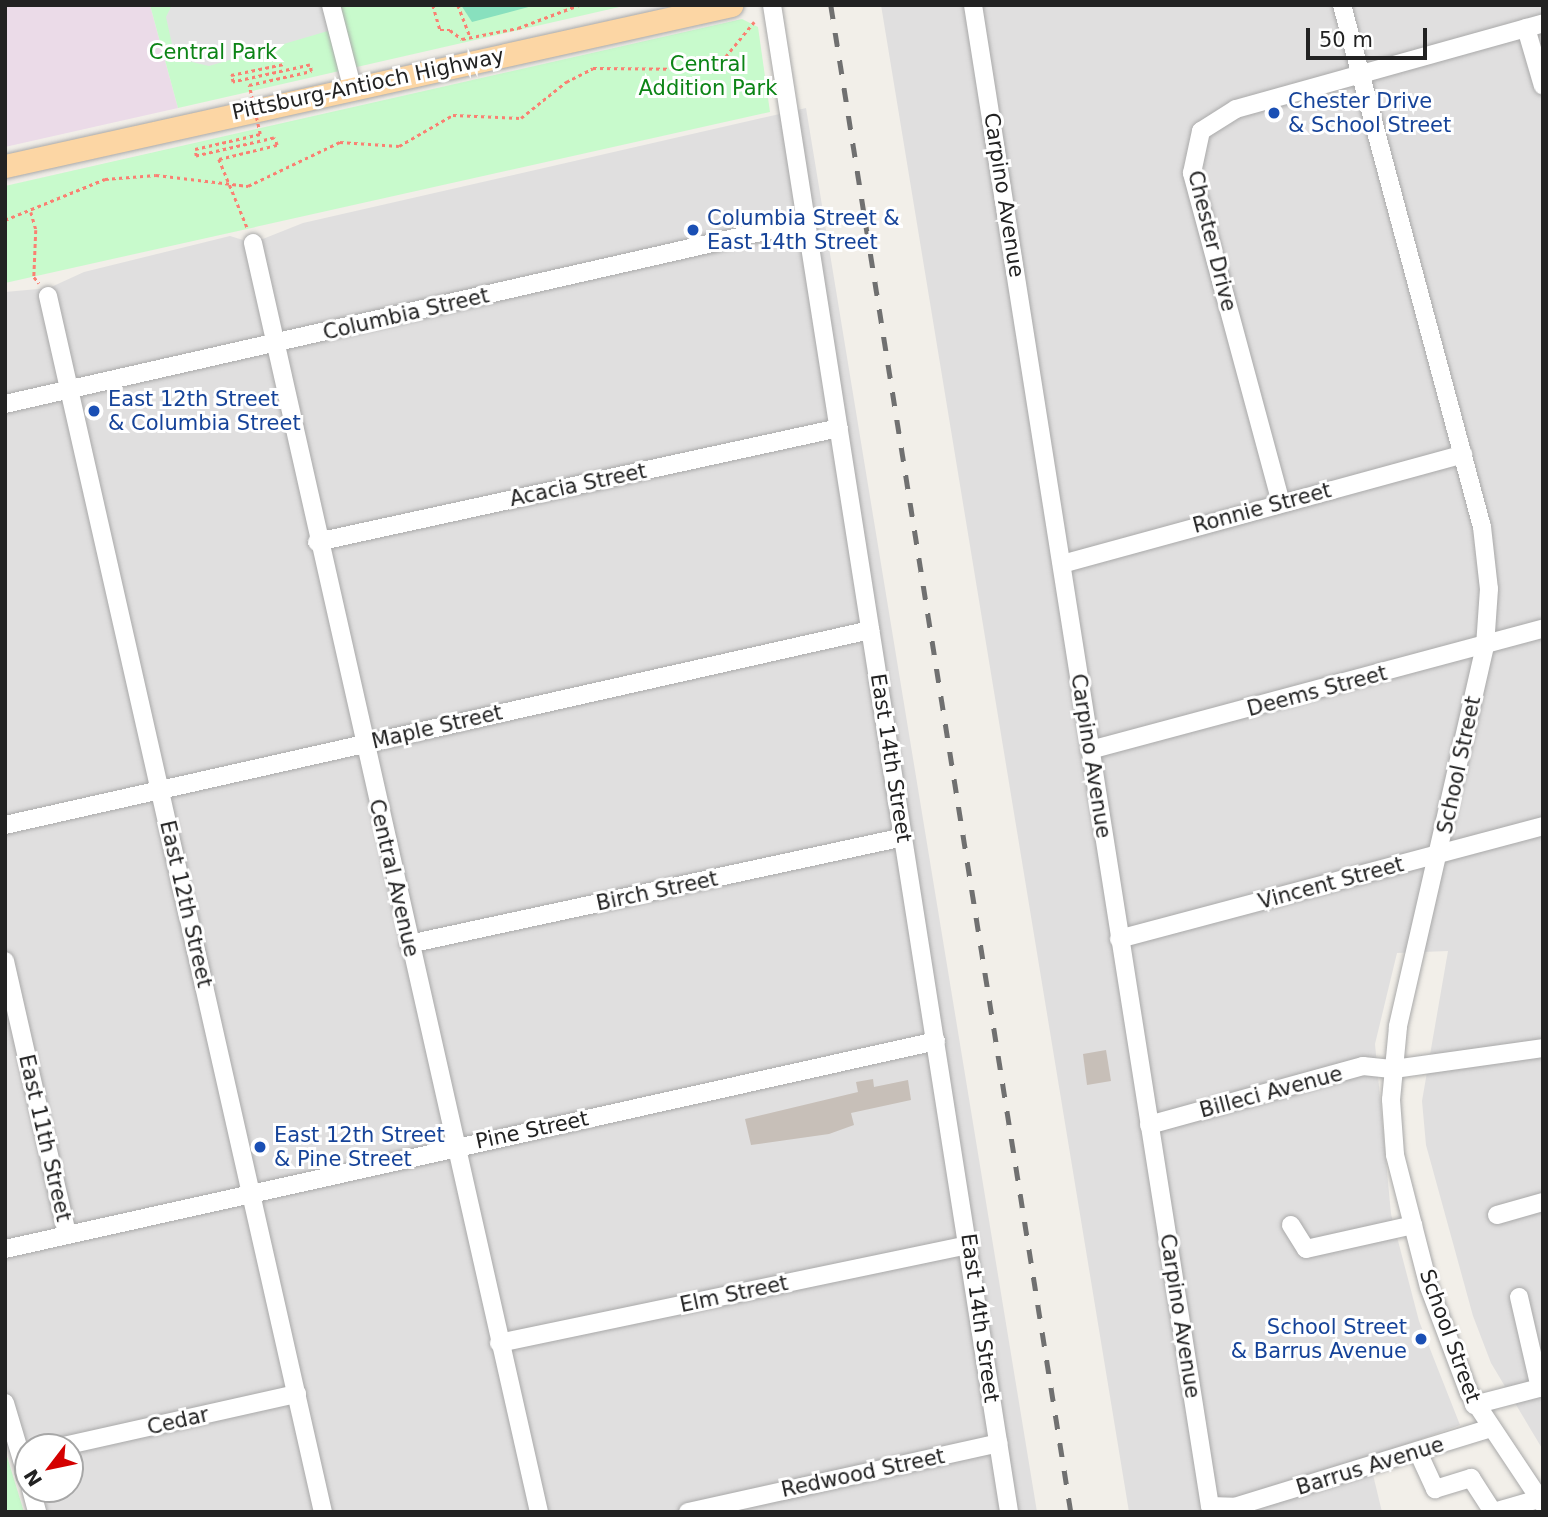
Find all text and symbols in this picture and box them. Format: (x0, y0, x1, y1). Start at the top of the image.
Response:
scale bar (1310, 14, 1431, 58)
text: 50 m (1319, 28, 1373, 52)
park label: Central Park (149, 39, 277, 65)
street label: Pittsburg-Antioch Highway (230, 43, 506, 125)
park label: Central Addition Park (639, 51, 777, 101)
place label: Chester Drive & School Street (1288, 88, 1451, 138)
marker: Chester Drive & School Street (1266, 105, 1282, 121)
street label: Carpino Avenue (979, 111, 1029, 279)
street label: Chester Drive (1182, 168, 1242, 314)
place label: Columbia Street & East 14th Street (707, 205, 900, 255)
marker: Columbia Street & East 14th Street (685, 222, 701, 238)
street label: Columbia Street (321, 283, 491, 345)
place label: East 12th Street & Columbia Street (108, 386, 301, 436)
marker: East 12th Street & Columbia Street (86, 403, 102, 419)
street label: Acacia Street (507, 458, 649, 512)
street label: Ronnie Street (1190, 477, 1334, 539)
street label: Deems Street (1244, 660, 1390, 722)
street label: East 14th Street (865, 672, 917, 844)
street label: Carpino Avenue (1066, 672, 1116, 840)
street label: School Street (1432, 694, 1486, 836)
street label: Maple Street (369, 700, 505, 754)
street label: Central Avenue (364, 797, 424, 959)
street label: East 12th Street (155, 818, 217, 990)
street label: Vincent Street (1256, 851, 1406, 915)
street label: Birch Street (594, 866, 720, 916)
street label: East 11th Street (14, 1052, 76, 1224)
street label: Billeci Avenue (1197, 1061, 1345, 1123)
street label: Pine Street (473, 1106, 591, 1154)
place label: East 12th Street & Pine Street (274, 1122, 445, 1172)
marker: East 12th Street & Pine Street (252, 1139, 268, 1155)
street label: East 14th Street (956, 1232, 1004, 1404)
street label: Carpino Avenue (1155, 1232, 1205, 1400)
street label: School Street (1414, 1266, 1486, 1406)
street label: Elm Street (678, 1270, 790, 1318)
place label: School Street & Barrus Avenue (1231, 1314, 1407, 1364)
marker: School Street & Barrus Avenue (1413, 1331, 1429, 1347)
street label: Cedar (145, 1402, 211, 1440)
street label: Barrus Avenue (1293, 1432, 1447, 1500)
north arrow (14, 1433, 84, 1503)
street label: Redwood Street (779, 1443, 947, 1503)
text: N (19, 1465, 46, 1491)

